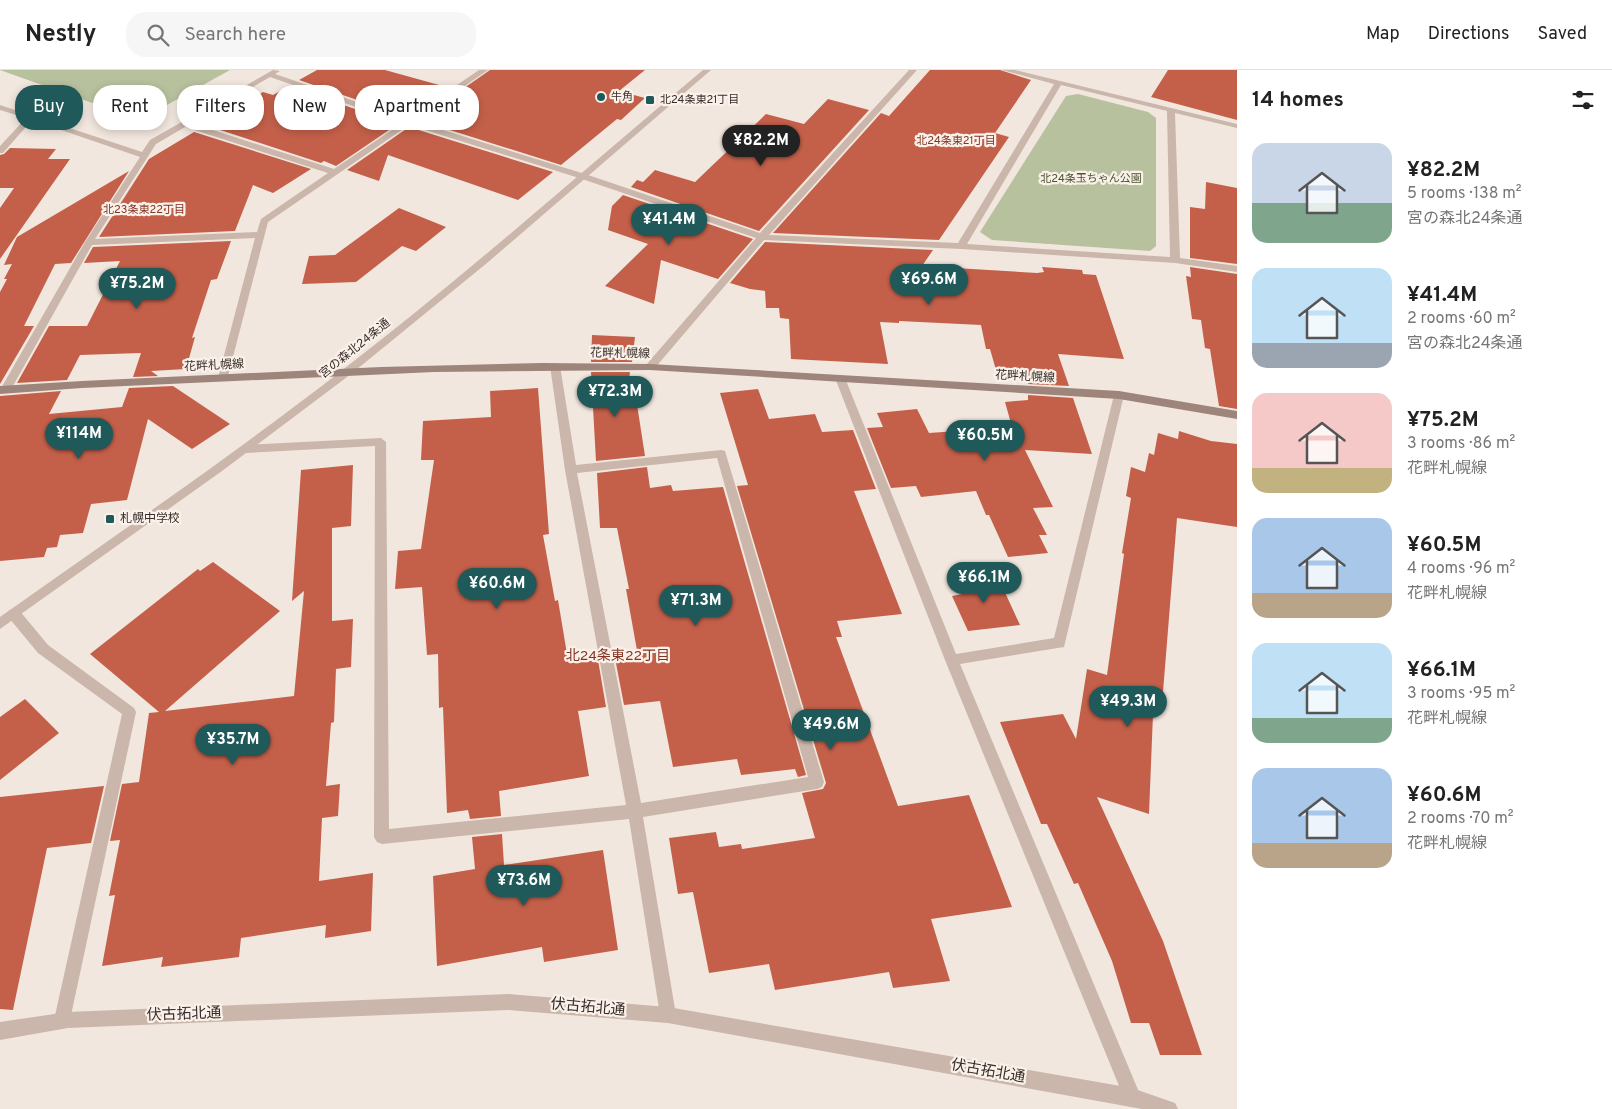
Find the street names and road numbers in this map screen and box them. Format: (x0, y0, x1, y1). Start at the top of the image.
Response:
street label: 宮の森北24条通 (316, 316, 394, 382)
street label: 花畔札幌線 (590, 345, 650, 363)
street label: 花畔札幌線 (184, 356, 244, 376)
street label: 花畔札幌線 (995, 367, 1055, 387)
street label: 伏古拓北通 (550, 994, 626, 1021)
street label: 伏古拓北通 (146, 1003, 222, 1026)
street label: 伏古拓北通 (949, 1055, 1027, 1088)

